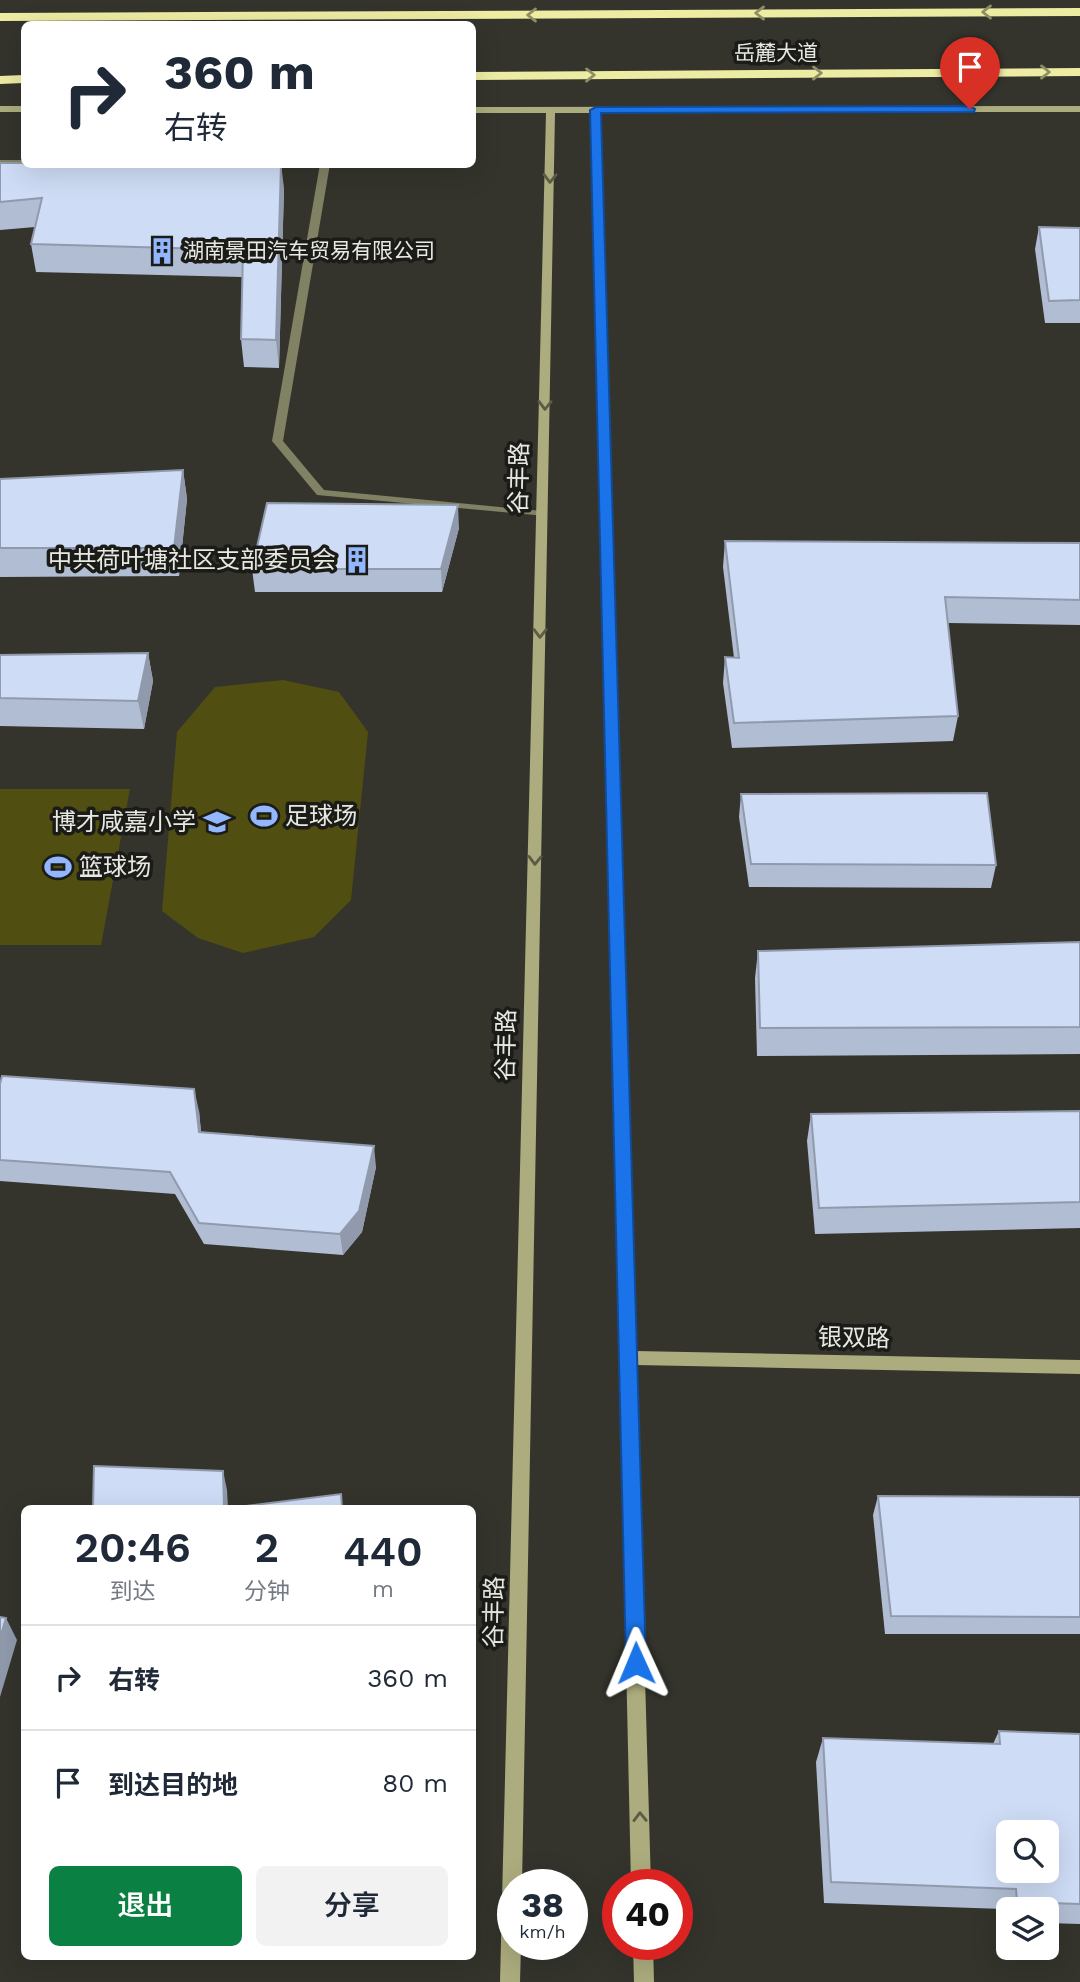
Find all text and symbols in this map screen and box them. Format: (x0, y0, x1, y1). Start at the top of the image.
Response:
one-way arrow (982, 4, 992, 20)
one-way arrow (754, 6, 765, 21)
one-way arrow (527, 7, 537, 23)
pin (940, 37, 1000, 109)
street label: 岳麓大道 (734, 40, 818, 65)
text: 360 m (164, 43, 315, 101)
icon: arrive (951, 48, 989, 86)
icon: right (49, 49, 140, 140)
one-way arrow (1040, 64, 1050, 80)
one-way arrow (812, 66, 823, 81)
one-way arrow (585, 67, 595, 83)
text: 右转 (164, 109, 228, 147)
one-way arrow (542, 173, 557, 184)
building icon: 湖南景田汽车贸易有限公司 (147, 236, 177, 266)
place label: 湖南景田汽车贸易有限公司 (183, 238, 435, 263)
one-way arrow (537, 400, 552, 411)
street label: 谷丰路 (504, 442, 534, 514)
building icon: 中共荷叶塘社区支部委员会 (342, 545, 372, 575)
place label: 中共荷叶塘社区支部委员会 (48, 546, 336, 574)
one-way arrow (532, 628, 547, 639)
sports icon: 足球场 (249, 801, 279, 831)
place label: 足球场 (285, 802, 357, 830)
school or university icon: 博才咸嘉小学 (202, 807, 232, 837)
place label: 博才咸嘉小学 (52, 808, 196, 836)
sports icon: 篮球场 (43, 852, 73, 882)
place label: 篮球场 (79, 853, 151, 881)
one-way arrow (527, 855, 542, 866)
street label: 谷丰路 (491, 1009, 521, 1081)
street label: 银双路 (818, 1323, 890, 1353)
text: 20:46 (74, 1523, 191, 1572)
text: 2 (254, 1523, 279, 1572)
text: 440 (343, 1527, 423, 1576)
text: m (372, 1576, 394, 1603)
street label: 谷丰路 (479, 1576, 509, 1648)
text: 到达 (109, 1578, 155, 1605)
text: 分钟 (244, 1578, 290, 1605)
position arrow (599, 1626, 673, 1700)
icon: right (49, 1659, 87, 1697)
text: 360 m (367, 1663, 448, 1693)
text: 右转 (108, 1665, 160, 1695)
icon: arrive (49, 1764, 87, 1802)
text: 80 m (382, 1768, 448, 1798)
text: 到达目的地 (108, 1770, 238, 1800)
one-way arrow (632, 1811, 647, 1822)
map controls (996, 1820, 1059, 1960)
button: search (996, 1820, 1059, 1883)
button: 退出 (49, 1866, 242, 1946)
button: 分享 (256, 1866, 448, 1946)
speed limit sign: 40 (602, 1869, 693, 1960)
text: 38 (521, 1884, 564, 1926)
button: layers (996, 1897, 1059, 1960)
text: km/h (519, 1921, 566, 1942)

